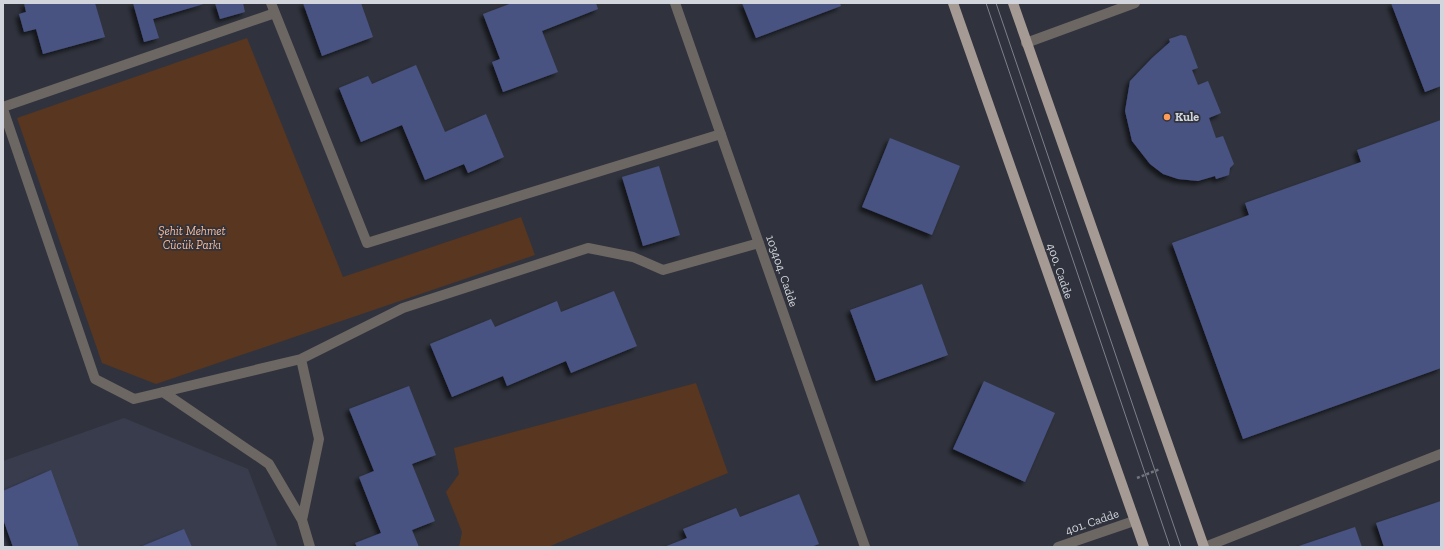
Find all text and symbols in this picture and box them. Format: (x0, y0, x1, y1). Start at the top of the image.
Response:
place label: Kule (1175, 110, 1199, 124)
marker: Kule (1162, 112, 1172, 122)
park label: Şehit Mehmet Cücük Parkı (158, 224, 226, 252)
street label: 103404. Cadde (763, 233, 801, 309)
street label: 400. Cadde (1044, 241, 1076, 301)
street label: 401. Cadde (1063, 506, 1121, 538)

